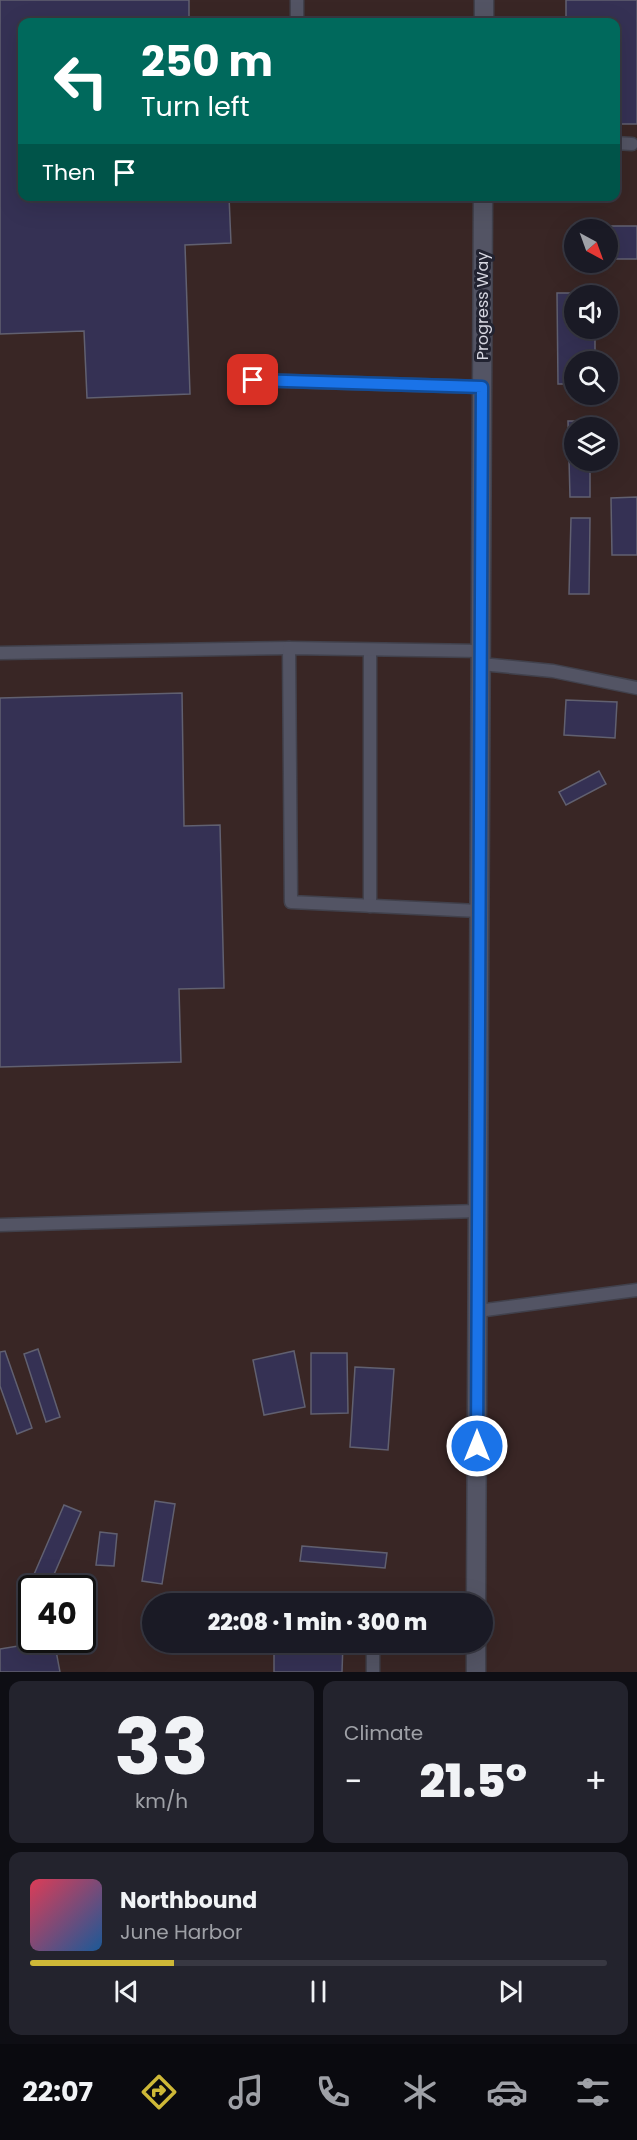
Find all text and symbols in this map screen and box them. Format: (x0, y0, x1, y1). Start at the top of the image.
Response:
text: 250 m (141, 32, 273, 91)
icon: left (42, 42, 120, 120)
text: Turn left (141, 88, 250, 125)
icon: arrive (108, 156, 141, 189)
text: Then (42, 157, 96, 188)
north arrow (564, 219, 618, 273)
map controls (564, 219, 618, 471)
street label: Progress Way (471, 252, 494, 360)
button: sound (564, 285, 618, 339)
button: search (564, 351, 618, 405)
pin (227, 354, 278, 405)
icon: arrive (236, 363, 269, 396)
button: layers (564, 417, 618, 471)
position arrow (445, 1414, 509, 1478)
speed limit sign: 40 (18, 1575, 96, 1653)
text: 22:08 · 1 min · 300 m (208, 1607, 427, 1638)
text: 33 (114, 1692, 209, 1801)
text: Climate (344, 1719, 423, 1747)
text: 21.5° (420, 1750, 527, 1813)
text: − (344, 1758, 362, 1805)
text: + (584, 1758, 607, 1805)
text: km/h (135, 1787, 188, 1815)
text: Northbound (120, 1885, 257, 1916)
text: June Harbor (120, 1918, 243, 1946)
icon: previous (110, 1975, 143, 2008)
icon: pause (302, 1975, 335, 2008)
icon: next (494, 1975, 527, 2008)
icon: directions (138, 2071, 180, 2113)
icon: music (225, 2071, 267, 2113)
icon: phone (312, 2071, 354, 2113)
icon: climate (399, 2071, 441, 2113)
icon: car (486, 2071, 528, 2113)
icon: filters (572, 2071, 614, 2113)
text: 22:07 (22, 2073, 93, 2110)

